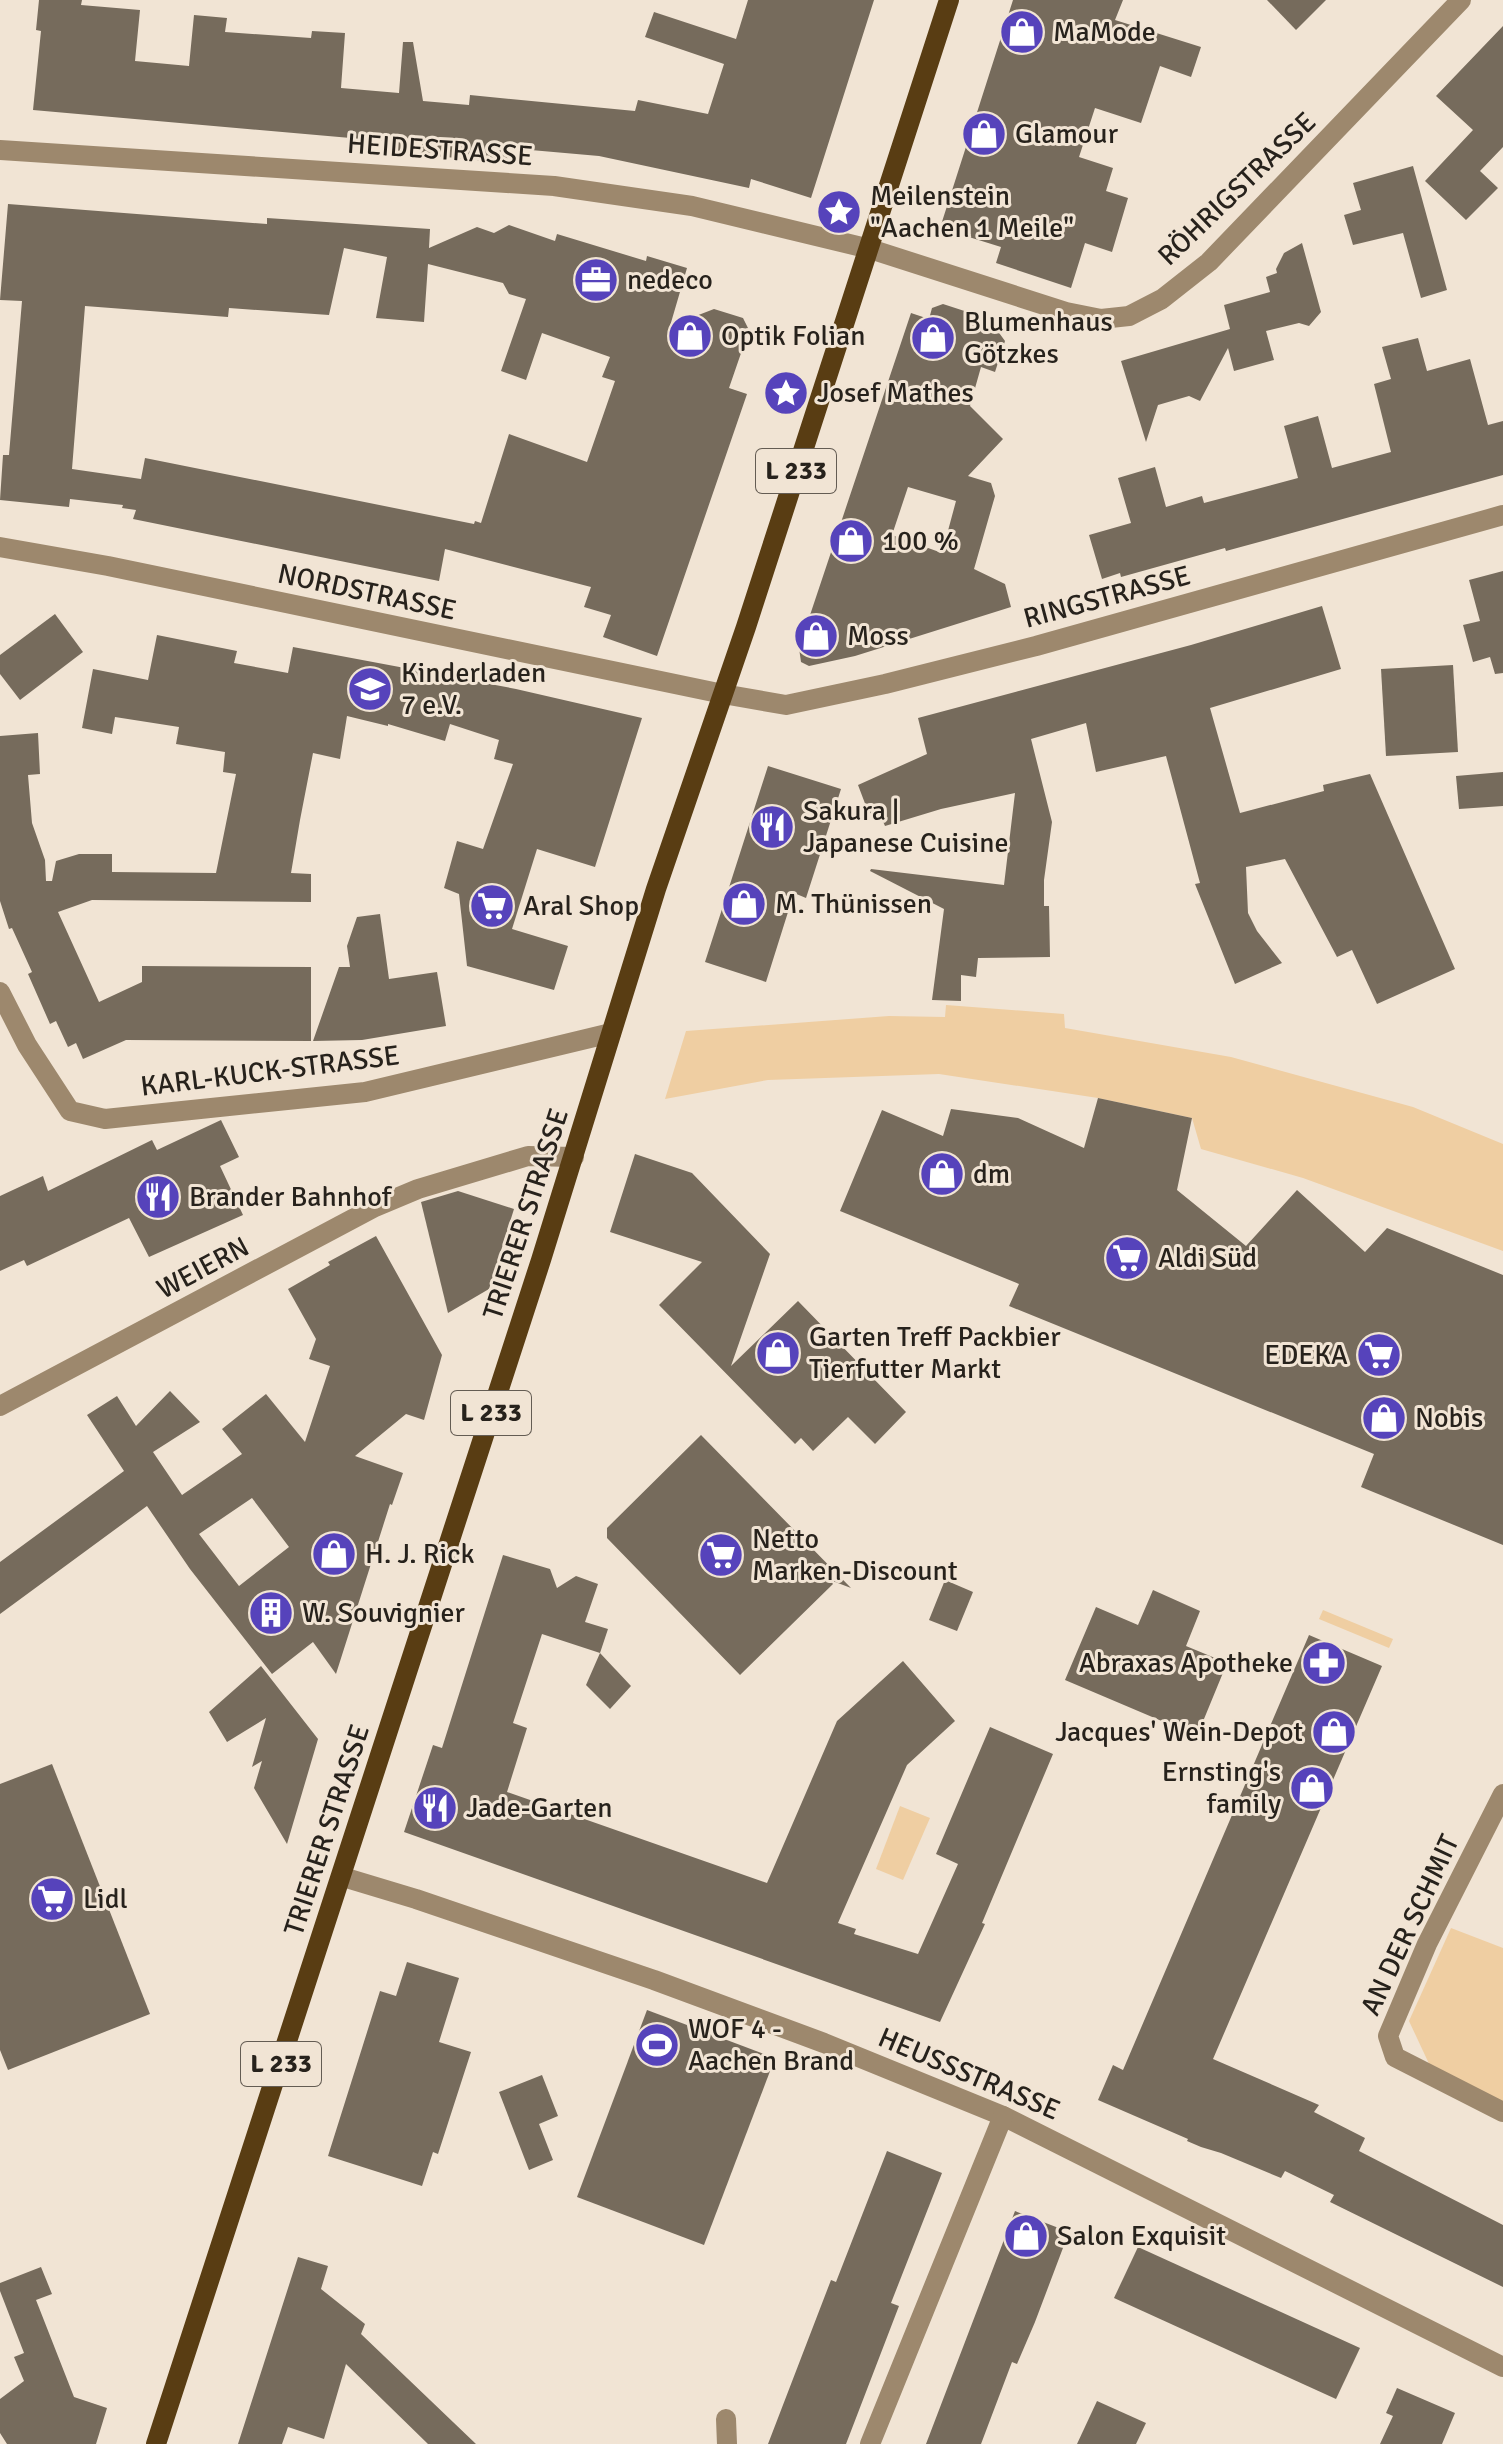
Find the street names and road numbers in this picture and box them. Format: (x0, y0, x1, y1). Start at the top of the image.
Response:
street label: RÖHRIGSTRASSE (1151, 105, 1323, 273)
street label: HEIDESTRASSE (346, 127, 534, 173)
road number: L 233 (756, 449, 836, 493)
street label: NORDSTRASSE (275, 556, 459, 628)
street label: RINGSTRASSE (1020, 558, 1194, 636)
street label: KARL-KUCK-STRASSE (139, 1038, 401, 1104)
street label: TRIERER STRASSE (476, 1104, 576, 1324)
street label: WEIERN (151, 1230, 255, 1306)
road number: L 233 (451, 1391, 531, 1435)
street label: TRIERER STRASSE (277, 1720, 377, 1940)
street label: AN DER SCHMIT (1353, 1829, 1467, 2021)
street label: HEUSSSTRASSE (873, 2020, 1065, 2128)
road number: L 233 (241, 2042, 321, 2086)

